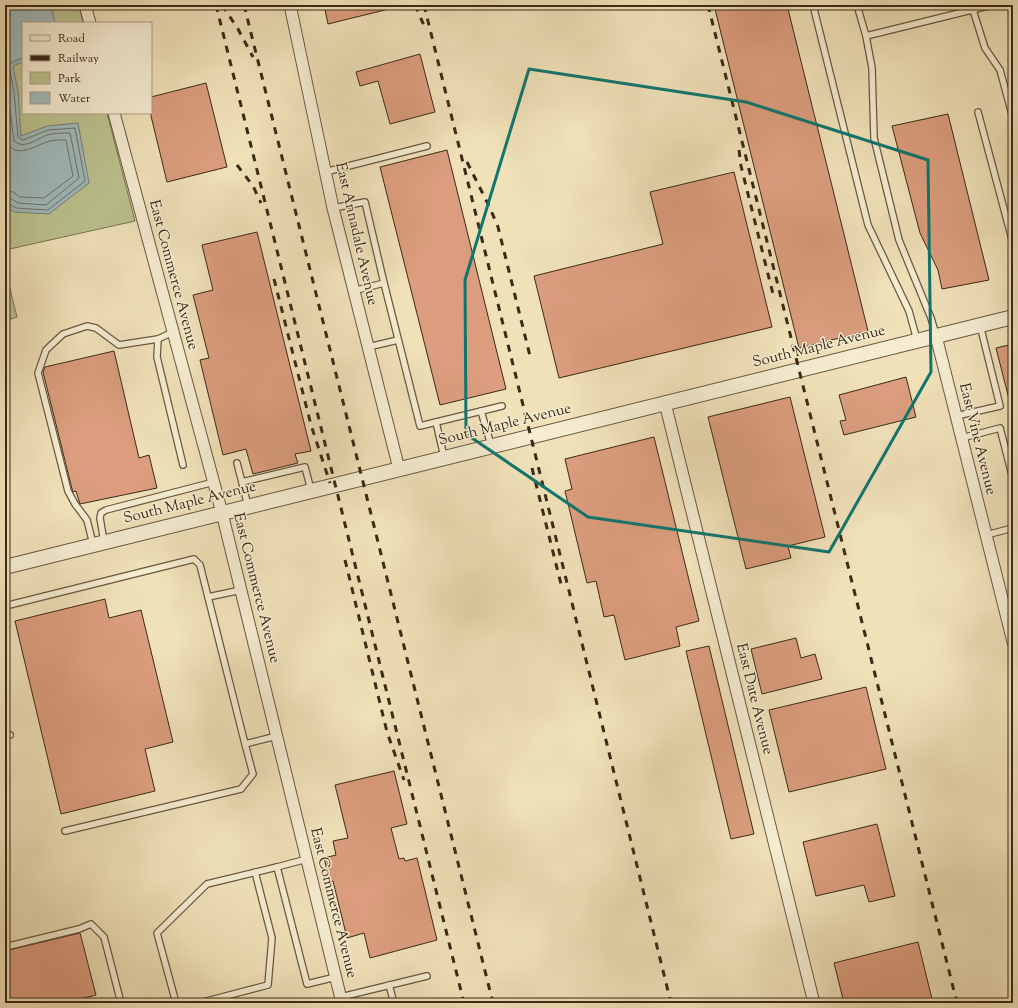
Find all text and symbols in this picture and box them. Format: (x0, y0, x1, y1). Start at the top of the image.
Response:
legend (22, 22, 152, 114)
text: Road (58, 30, 85, 48)
text: Railway (58, 50, 99, 68)
text: Park (58, 70, 81, 88)
text: Water (58, 90, 91, 108)
street label: East Annadale Avenue (329, 160, 383, 308)
street label: East Commerce Avenue (143, 198, 203, 352)
street label: South Maple Avenue (750, 320, 888, 374)
street label: East Vine Avenue (953, 381, 1001, 497)
street label: South Maple Avenue (436, 398, 574, 452)
street label: South Maple Avenue (121, 476, 259, 530)
street label: East Commerce Avenue (227, 511, 285, 665)
street label: East Date Avenue (730, 641, 778, 757)
street label: East Commerce Avenue (304, 826, 362, 980)

